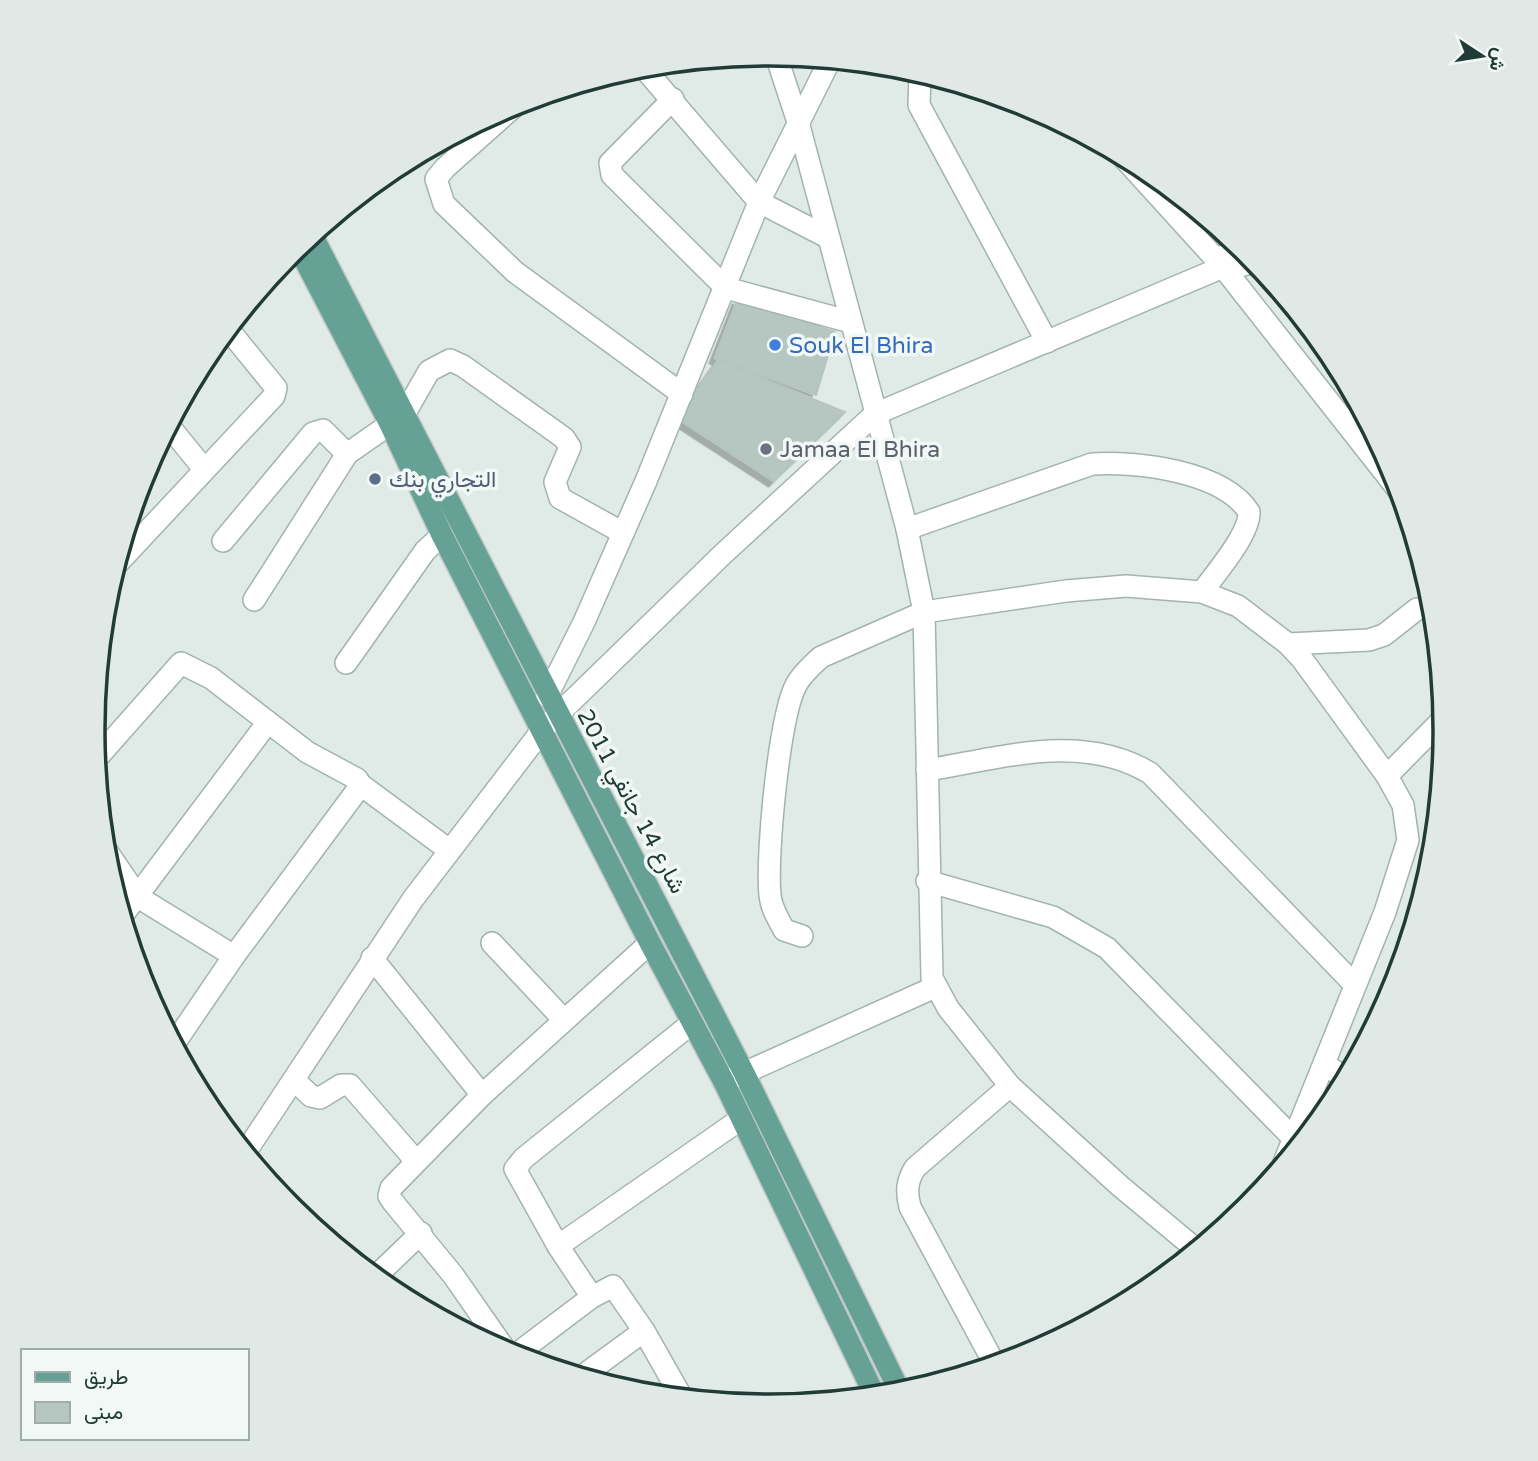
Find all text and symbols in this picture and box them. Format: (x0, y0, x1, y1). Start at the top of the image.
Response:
north arrow (1447, 21, 1517, 91)
text: ش (1484, 46, 1511, 73)
place label: Souk El Bhira (789, 332, 933, 360)
marker: Souk El Bhira (767, 337, 783, 353)
place label: Jamaa El Bhira (780, 436, 940, 464)
marker: Jamaa El Bhira (758, 441, 774, 457)
place label: التجاري بنك (389, 466, 496, 498)
marker: التجاري بنك (367, 471, 383, 487)
street label: شارع 14 جانفي 2011 (567, 704, 692, 901)
legend (21, 1349, 248, 1440)
text: طريق (84, 1365, 129, 1390)
text: مبنى (84, 1400, 123, 1425)

